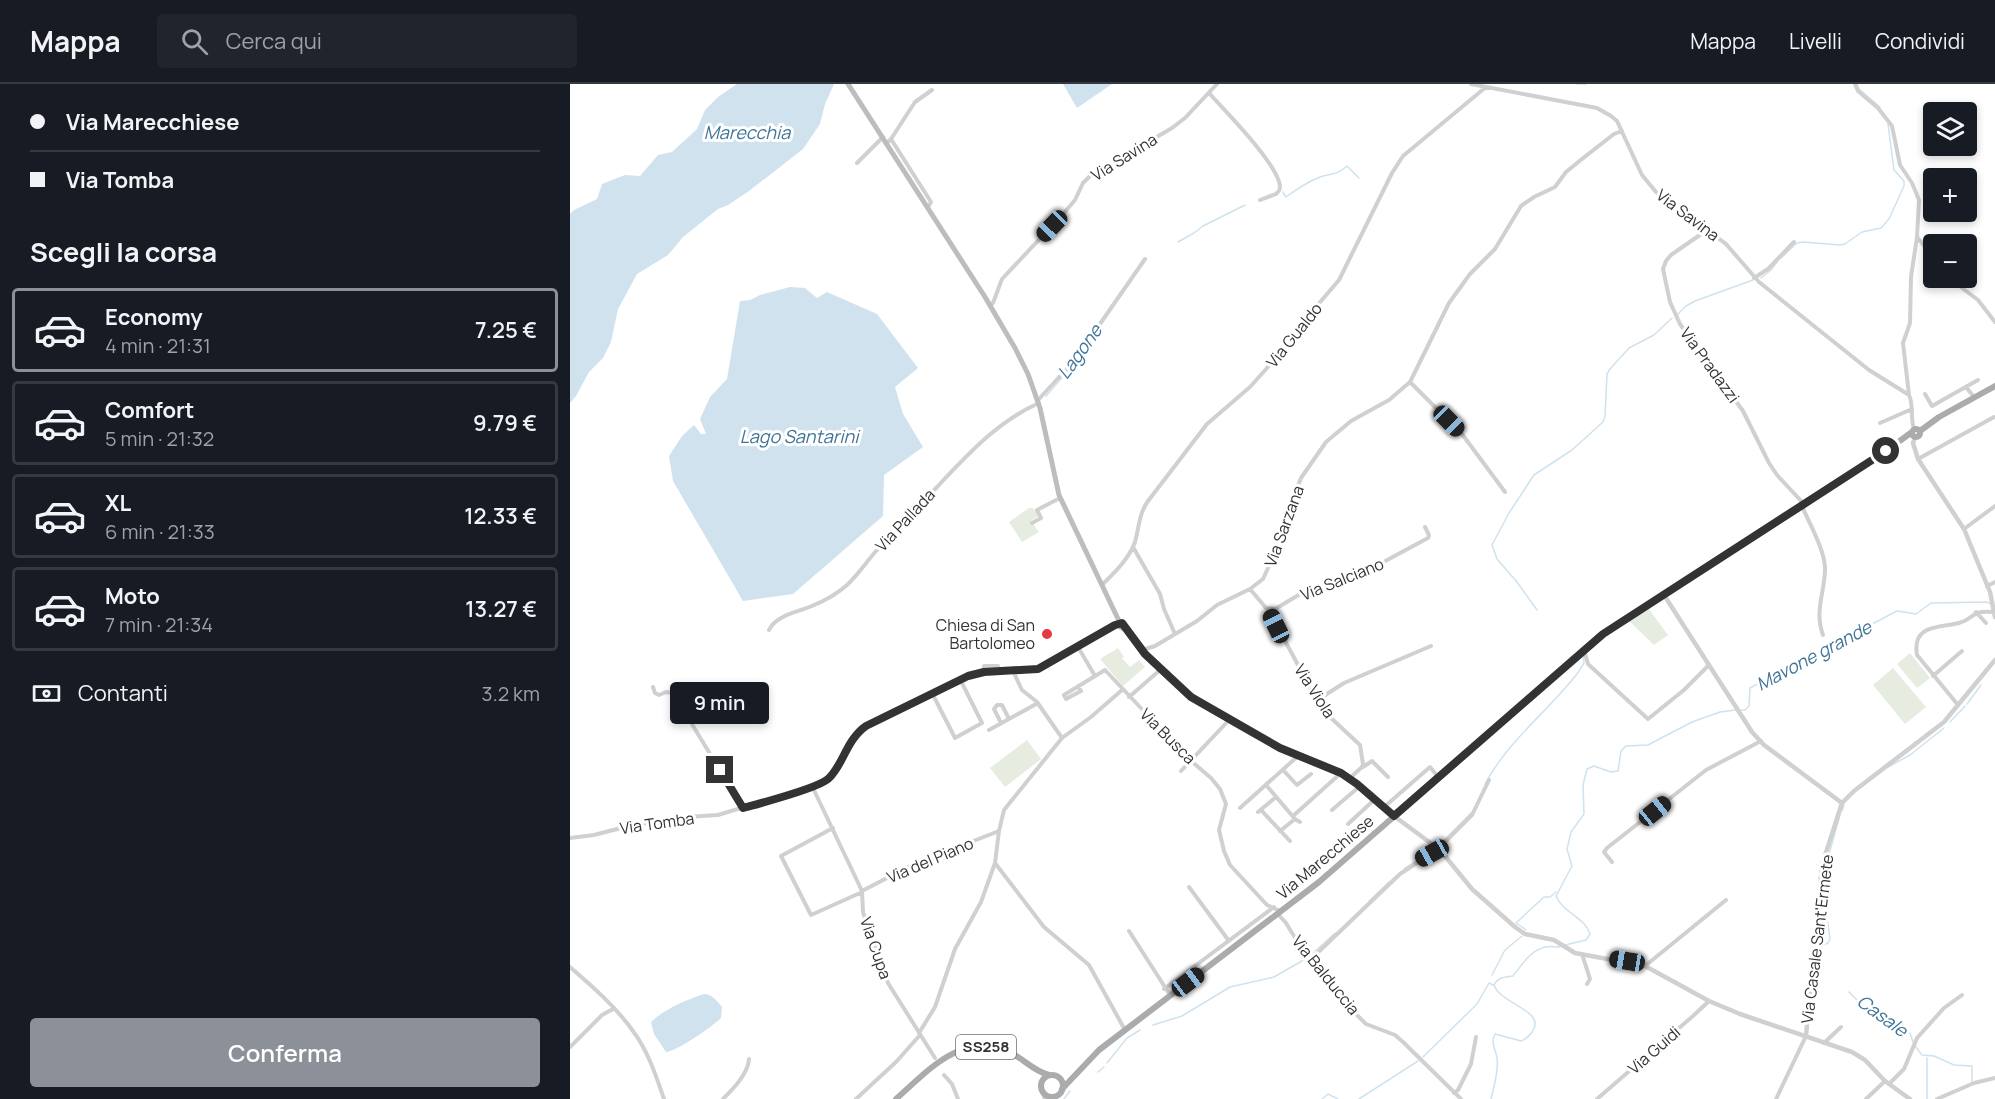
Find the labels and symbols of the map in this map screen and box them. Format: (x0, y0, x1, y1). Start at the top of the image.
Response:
water label: Marecchia (704, 120, 791, 144)
street label: Via Savina (1087, 128, 1161, 186)
street label: Via Savina (1652, 184, 1724, 246)
car (1033, 207, 1071, 245)
street label: Via Gualdo (1261, 298, 1327, 372)
water label: Lagone (1051, 318, 1108, 383)
street label: Via Pradazzi (1675, 323, 1745, 407)
car (1430, 402, 1468, 440)
water label: Lago Santarini (740, 424, 861, 448)
route start (1872, 437, 1899, 464)
street label: Via Sarzana (1259, 482, 1309, 570)
street label: Via Pallada (870, 484, 940, 556)
street label: Via Salciano (1297, 552, 1387, 606)
car (1260, 606, 1292, 646)
place label: Chiesa di San Bartolomeo (936, 614, 1035, 654)
water label: Mavone grande (1752, 614, 1877, 696)
marker: Chiesa di San Bartolomeo (1040, 627, 1054, 641)
street label: Via Viola (1289, 660, 1341, 722)
callout: 9 min (670, 683, 770, 725)
street label: Via Busca (1135, 703, 1201, 769)
route end (706, 756, 733, 783)
car (1635, 793, 1675, 829)
street label: Via Tomba (618, 807, 696, 839)
street label: Via Marecchiese (1272, 810, 1378, 904)
street label: Via del Piano (883, 832, 977, 888)
car (1412, 836, 1452, 870)
street label: Via Casale Sant'Ermete (1796, 853, 1838, 1025)
street label: Via Cupa (855, 914, 897, 982)
street label: Via Balduccia (1287, 931, 1365, 1019)
car (1608, 949, 1646, 973)
car (1168, 964, 1208, 1000)
water label: Casale (1852, 989, 1914, 1043)
street label: Via Guidi (1623, 1021, 1685, 1079)
road number: SS258 (956, 1035, 1016, 1059)

